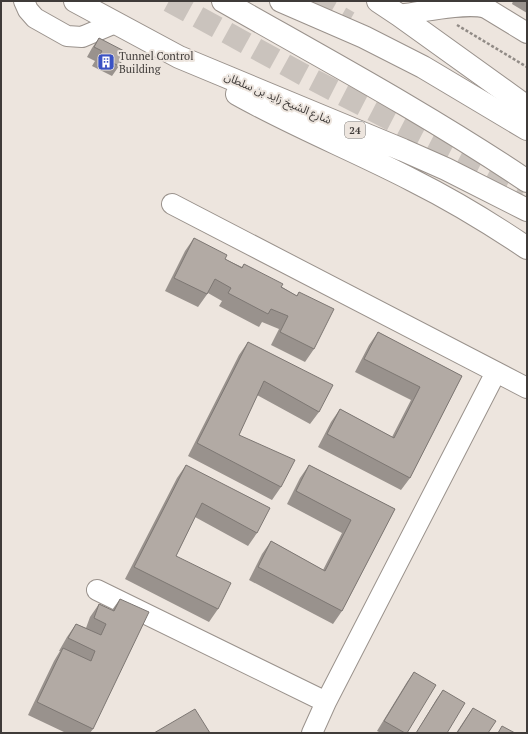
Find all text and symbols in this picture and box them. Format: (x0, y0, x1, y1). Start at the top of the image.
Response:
place label: Tunnel Control Building (119, 49, 194, 76)
building icon: Tunnel Control Building (96, 52, 116, 72)
street label: شارع الشيخ زايد بن سلطان (222, 69, 334, 128)
road number: 24 (345, 122, 365, 138)

